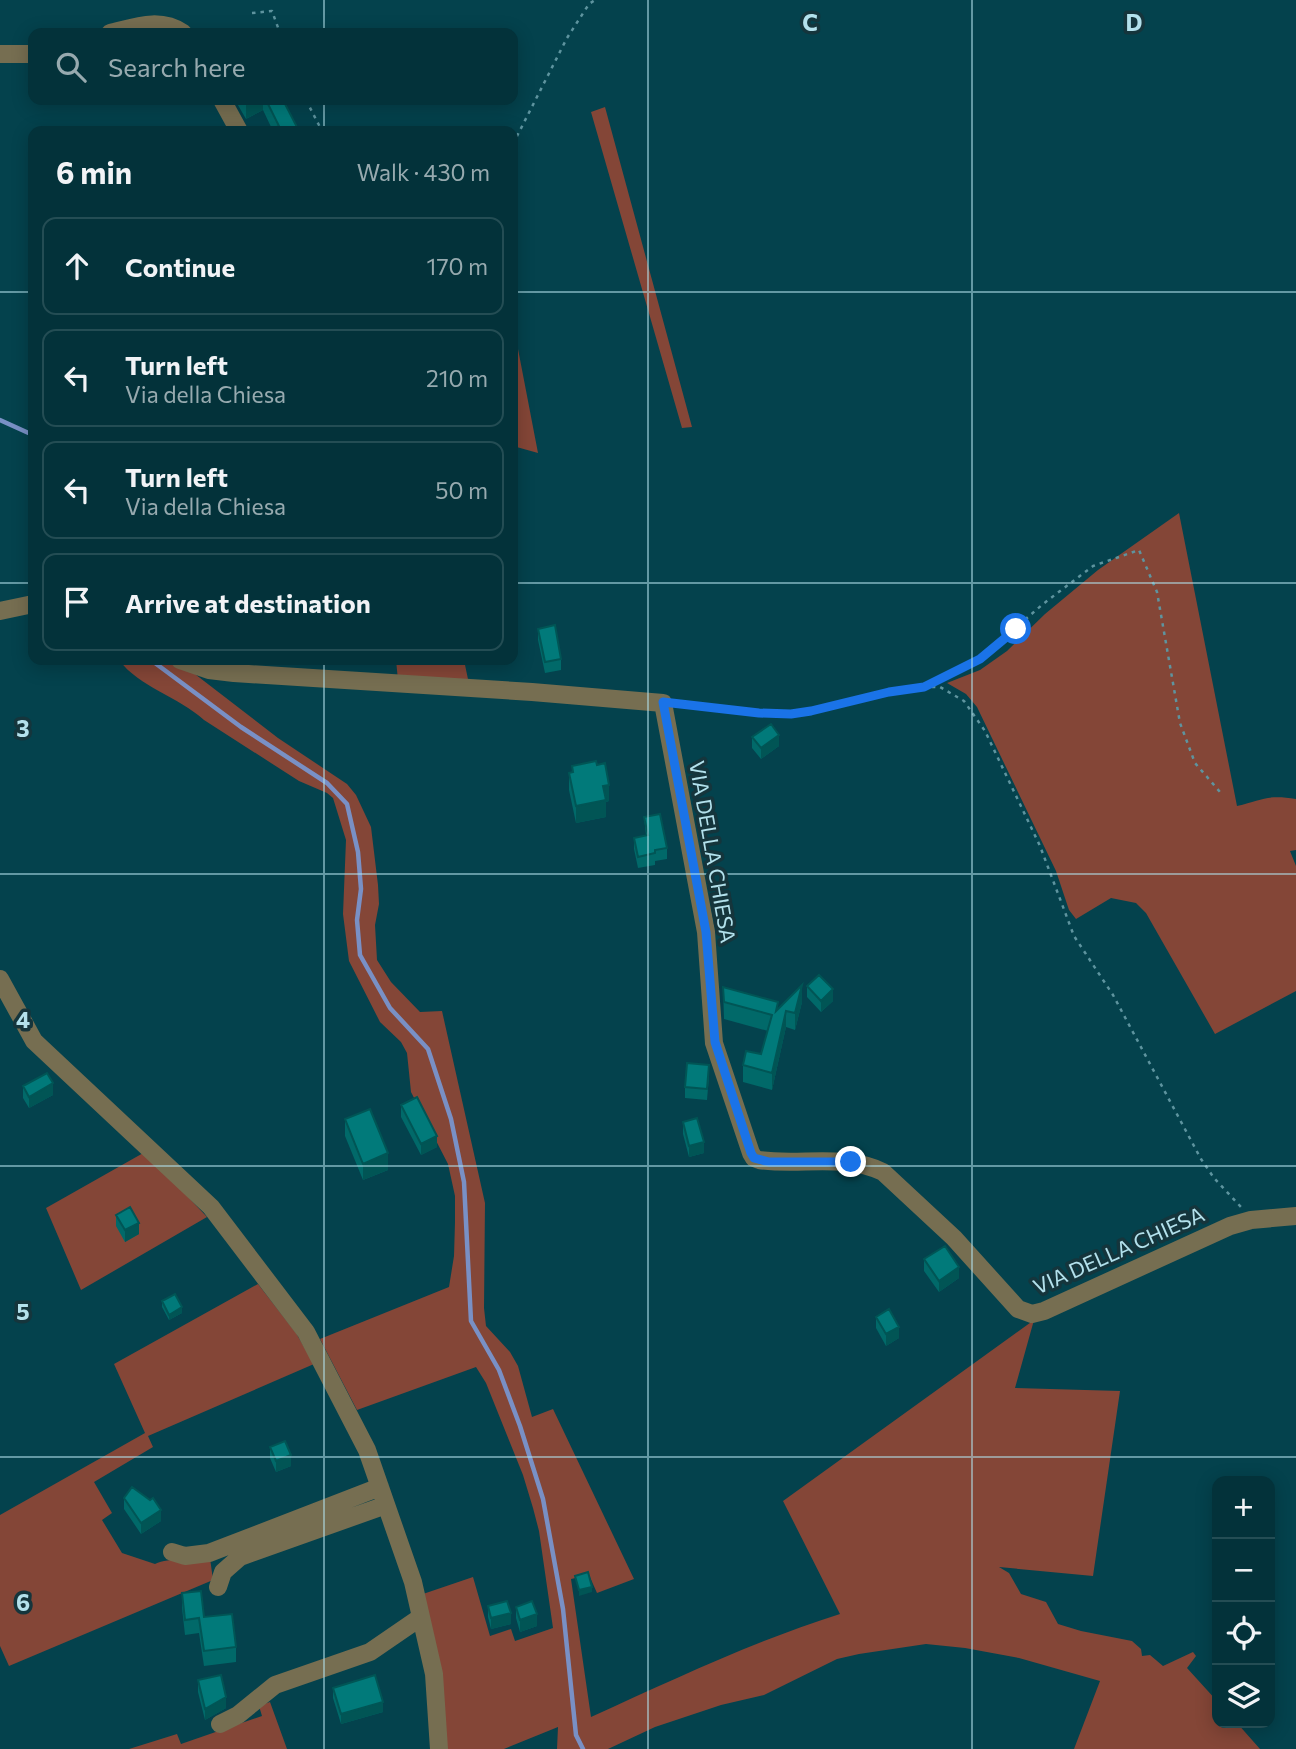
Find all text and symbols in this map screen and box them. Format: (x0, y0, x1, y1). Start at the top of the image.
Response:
text: C (802, 8, 818, 36)
text: D (1126, 8, 1143, 36)
search box (28, 28, 518, 105)
icon: search (52, 48, 90, 86)
text: Search here (108, 51, 246, 82)
text: 6 min (56, 153, 132, 190)
text: Walk · 430 m (357, 158, 490, 186)
icon: ahead (58, 247, 96, 285)
text: Continue (125, 251, 235, 282)
text: 170 m (427, 252, 488, 280)
text: Turn left (125, 349, 228, 380)
icon: left (58, 359, 96, 397)
text: 210 m (426, 364, 488, 392)
text: Via della Chiesa (125, 380, 286, 408)
text: Turn left (125, 461, 228, 492)
icon: left (58, 471, 96, 509)
text: 50 m (435, 476, 488, 504)
text: Via della Chiesa (125, 492, 286, 520)
icon: arrive (58, 583, 96, 621)
text: Arrive at destination (125, 587, 371, 618)
route start (1000, 613, 1031, 644)
text: 3 (16, 714, 30, 742)
street label: VIA DELLA CHIESA (685, 759, 742, 945)
text: 4 (16, 1005, 30, 1033)
route end (835, 1146, 866, 1177)
street label: VIA DELLA CHIESA (1029, 1201, 1208, 1299)
text: 5 (16, 1297, 30, 1325)
map controls (1212, 1476, 1275, 1728)
button: + (1212, 1476, 1275, 1539)
button: − (1212, 1539, 1275, 1602)
text: 6 (16, 1588, 30, 1616)
button: locate (1212, 1602, 1275, 1665)
button: layers (1212, 1665, 1275, 1728)

